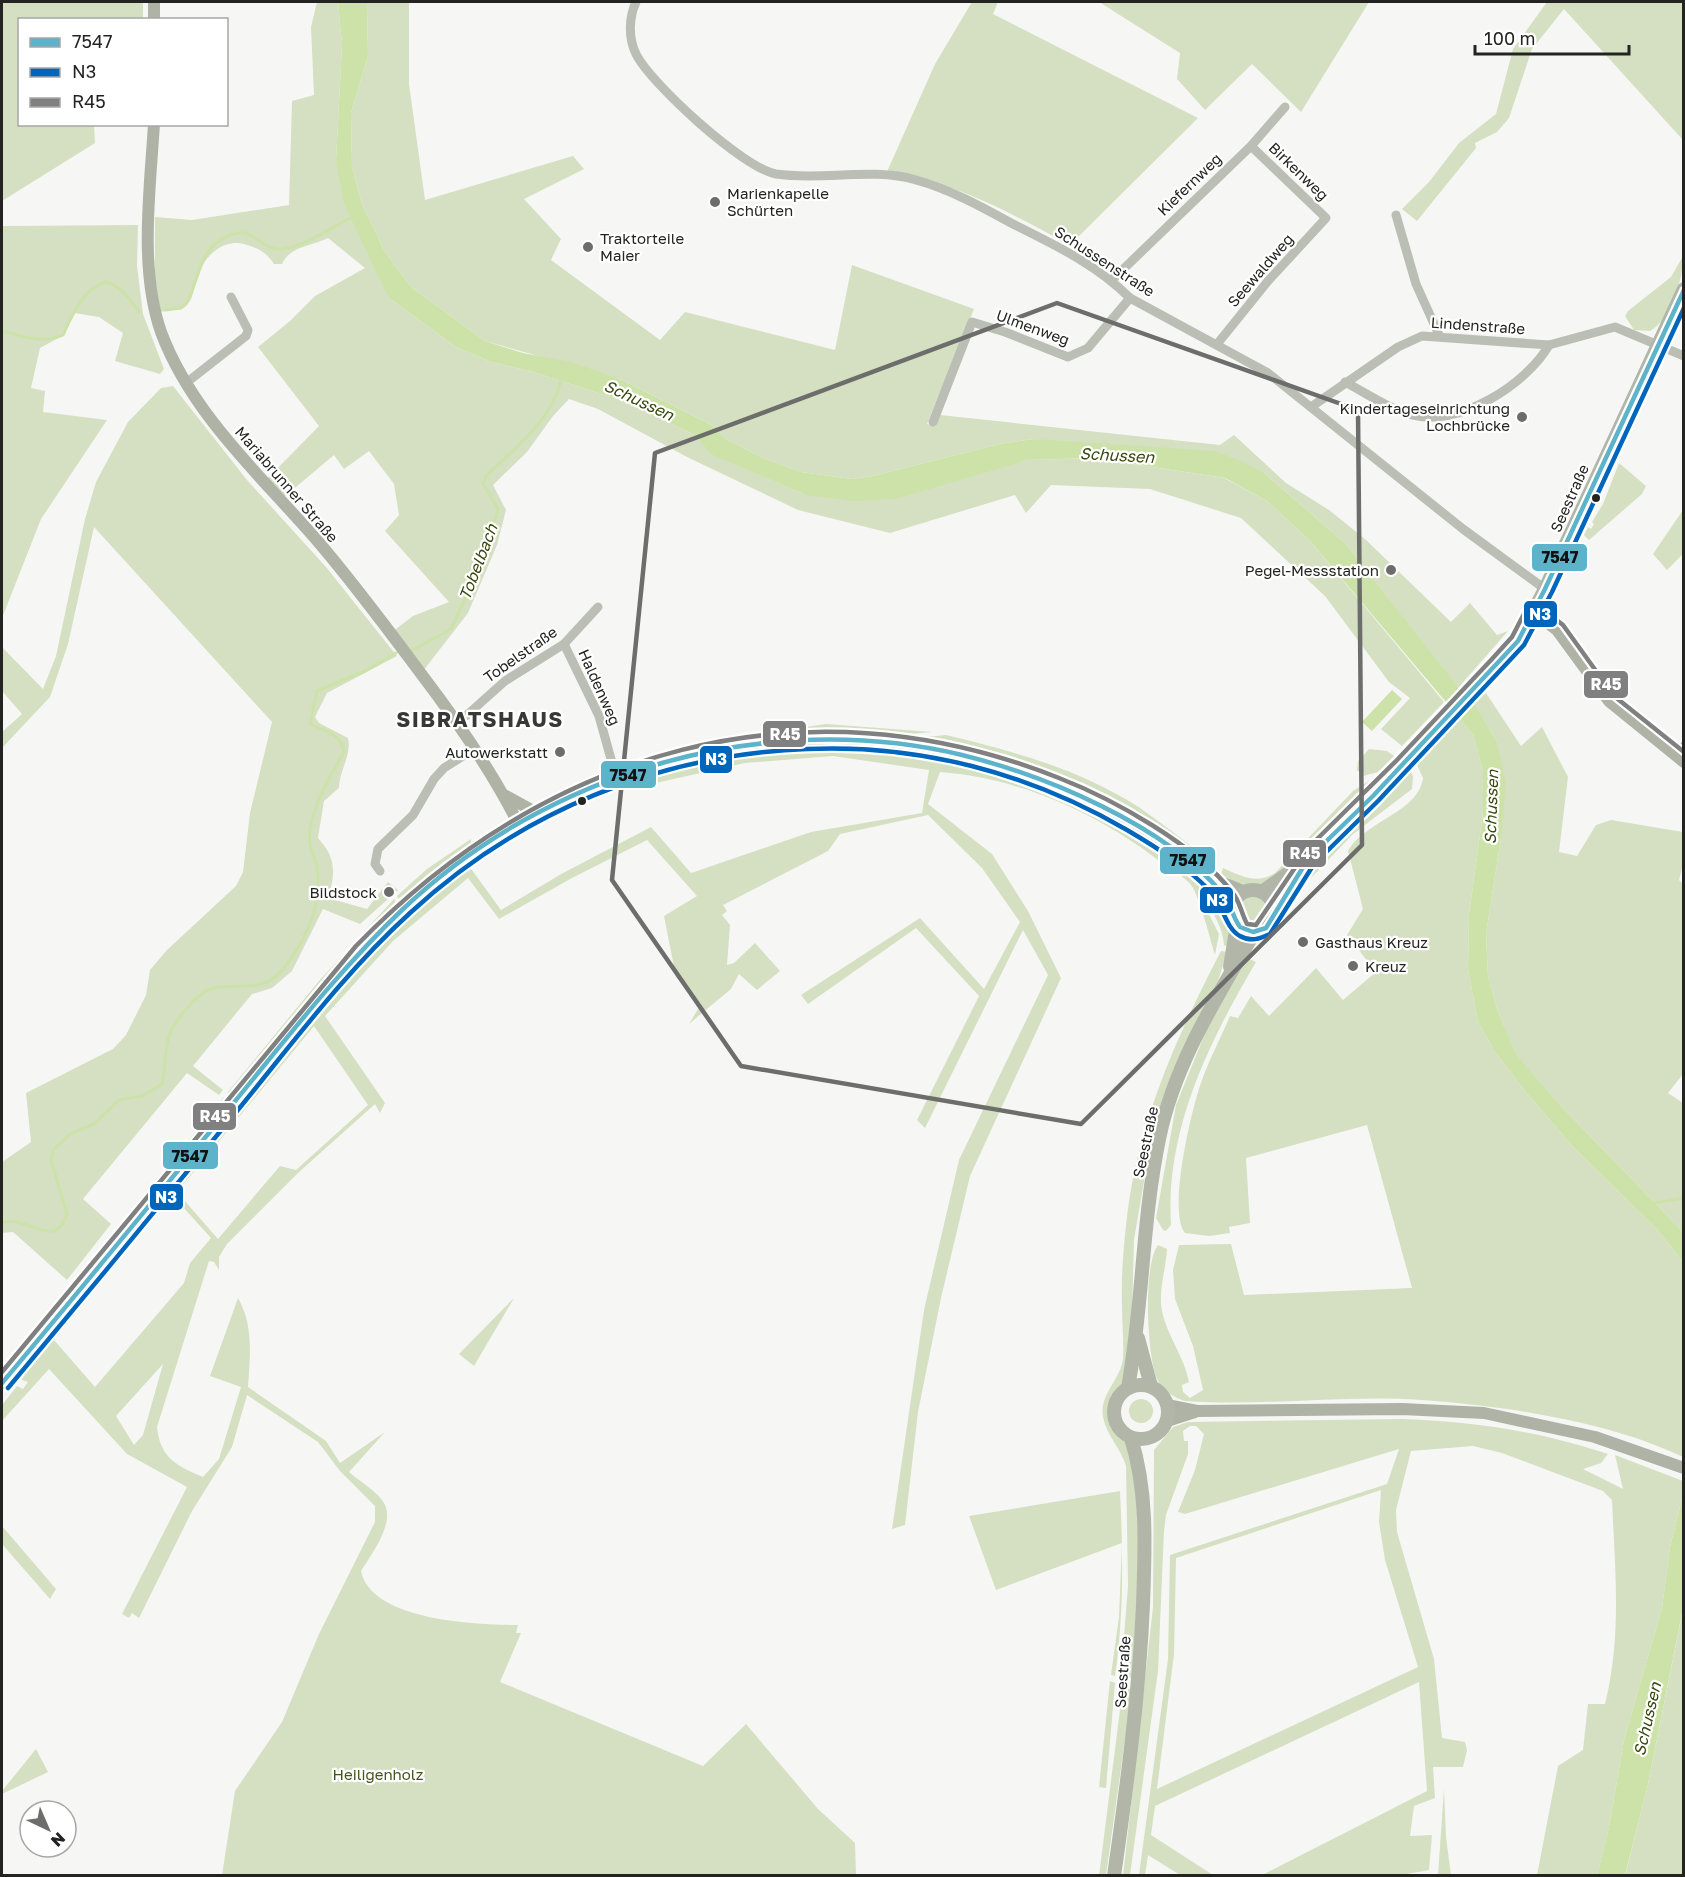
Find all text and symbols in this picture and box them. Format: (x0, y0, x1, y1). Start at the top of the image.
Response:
legend (18, 18, 228, 126)
scale bar (1475, 18, 1630, 56)
text: 100 m (1484, 27, 1535, 49)
text: 7547 (72, 30, 113, 52)
text: N3 (72, 60, 96, 82)
text: R45 (72, 90, 106, 112)
street label: Birkenweg (1265, 138, 1333, 204)
street label: Kiefernweg (1153, 149, 1225, 219)
place label: Marienkapelle Schürten (727, 184, 829, 219)
marker: Marienkapelle Schürten (708, 195, 722, 209)
street label: Schussenstraße (1052, 222, 1159, 300)
place label: Traktorteile Maier (600, 229, 684, 264)
street label: Seewaldweg (1223, 230, 1297, 310)
marker: Traktorteile Maier (581, 240, 595, 254)
street label: Ulmenweg (994, 305, 1072, 349)
street label: Lindenstraße (1430, 313, 1526, 337)
water label: Schussen (601, 375, 678, 425)
place label: Kindertageseinrichtung Lochbrücke (1339, 399, 1510, 434)
marker: Kindertageseinrichtung Lochbrücke (1515, 410, 1529, 424)
street label: Mariabrunner Straße (232, 422, 342, 546)
water label: Schussen (1079, 443, 1156, 467)
street label: Seestraße (1546, 461, 1592, 535)
unlabelled marker (1590, 492, 1602, 504)
water label: Tobelbach (454, 520, 502, 603)
line badge: 7547 (1531, 543, 1588, 572)
text: 7547 (1541, 547, 1579, 567)
place label: Pegel-Messstation (1245, 561, 1379, 579)
marker: Pegel-Messstation (1384, 563, 1398, 577)
line badge: N3 (1523, 600, 1558, 628)
text: N3 (1529, 604, 1551, 624)
street label: Tobelstraße (480, 622, 560, 686)
street label: Haldenweg (575, 646, 625, 728)
line badge: R45 (1583, 670, 1629, 699)
text: R45 (1591, 674, 1622, 694)
district label: SIBRATSHAUS (396, 706, 564, 732)
line badge: R45 (762, 720, 807, 748)
text: R45 (770, 724, 801, 744)
place label: Autowerkstatt (445, 743, 548, 761)
marker: Autowerkstatt (553, 745, 567, 759)
line badge: N3 (699, 745, 733, 774)
text: N3 (705, 749, 727, 769)
line badge: 7547 (600, 760, 657, 789)
text: 7547 (609, 765, 647, 785)
water label: Schussen (1480, 768, 1502, 845)
unlabelled marker (576, 795, 588, 807)
line badge: R45 (1282, 839, 1327, 868)
text: R45 (1290, 843, 1321, 863)
line badge: 7547 (1159, 846, 1216, 875)
text: 7547 (1169, 850, 1207, 870)
place label: Bildstock (309, 883, 378, 901)
marker: Bildstock (382, 885, 396, 899)
line badge: N3 (1199, 886, 1234, 914)
text: N3 (1206, 890, 1228, 910)
place label: Gasthaus Kreuz (1315, 933, 1428, 951)
marker: Gasthaus Kreuz (1296, 935, 1310, 949)
place label: Kreuz (1365, 957, 1407, 975)
marker: Kreuz (1346, 959, 1360, 973)
line badge: R45 (192, 1102, 237, 1131)
street label: Seestraße (1129, 1104, 1161, 1179)
text: R45 (200, 1106, 231, 1126)
line badge: 7547 (162, 1141, 219, 1170)
text: 7547 (171, 1146, 209, 1166)
line badge: N3 (149, 1183, 184, 1211)
text: N3 (155, 1187, 177, 1207)
street label: Seestraße (1110, 1635, 1134, 1709)
water label: Schussen (1629, 1679, 1665, 1758)
park label: Heiligenholz (333, 1765, 424, 1783)
north arrow (18, 1799, 78, 1859)
text: N (47, 1828, 70, 1851)

